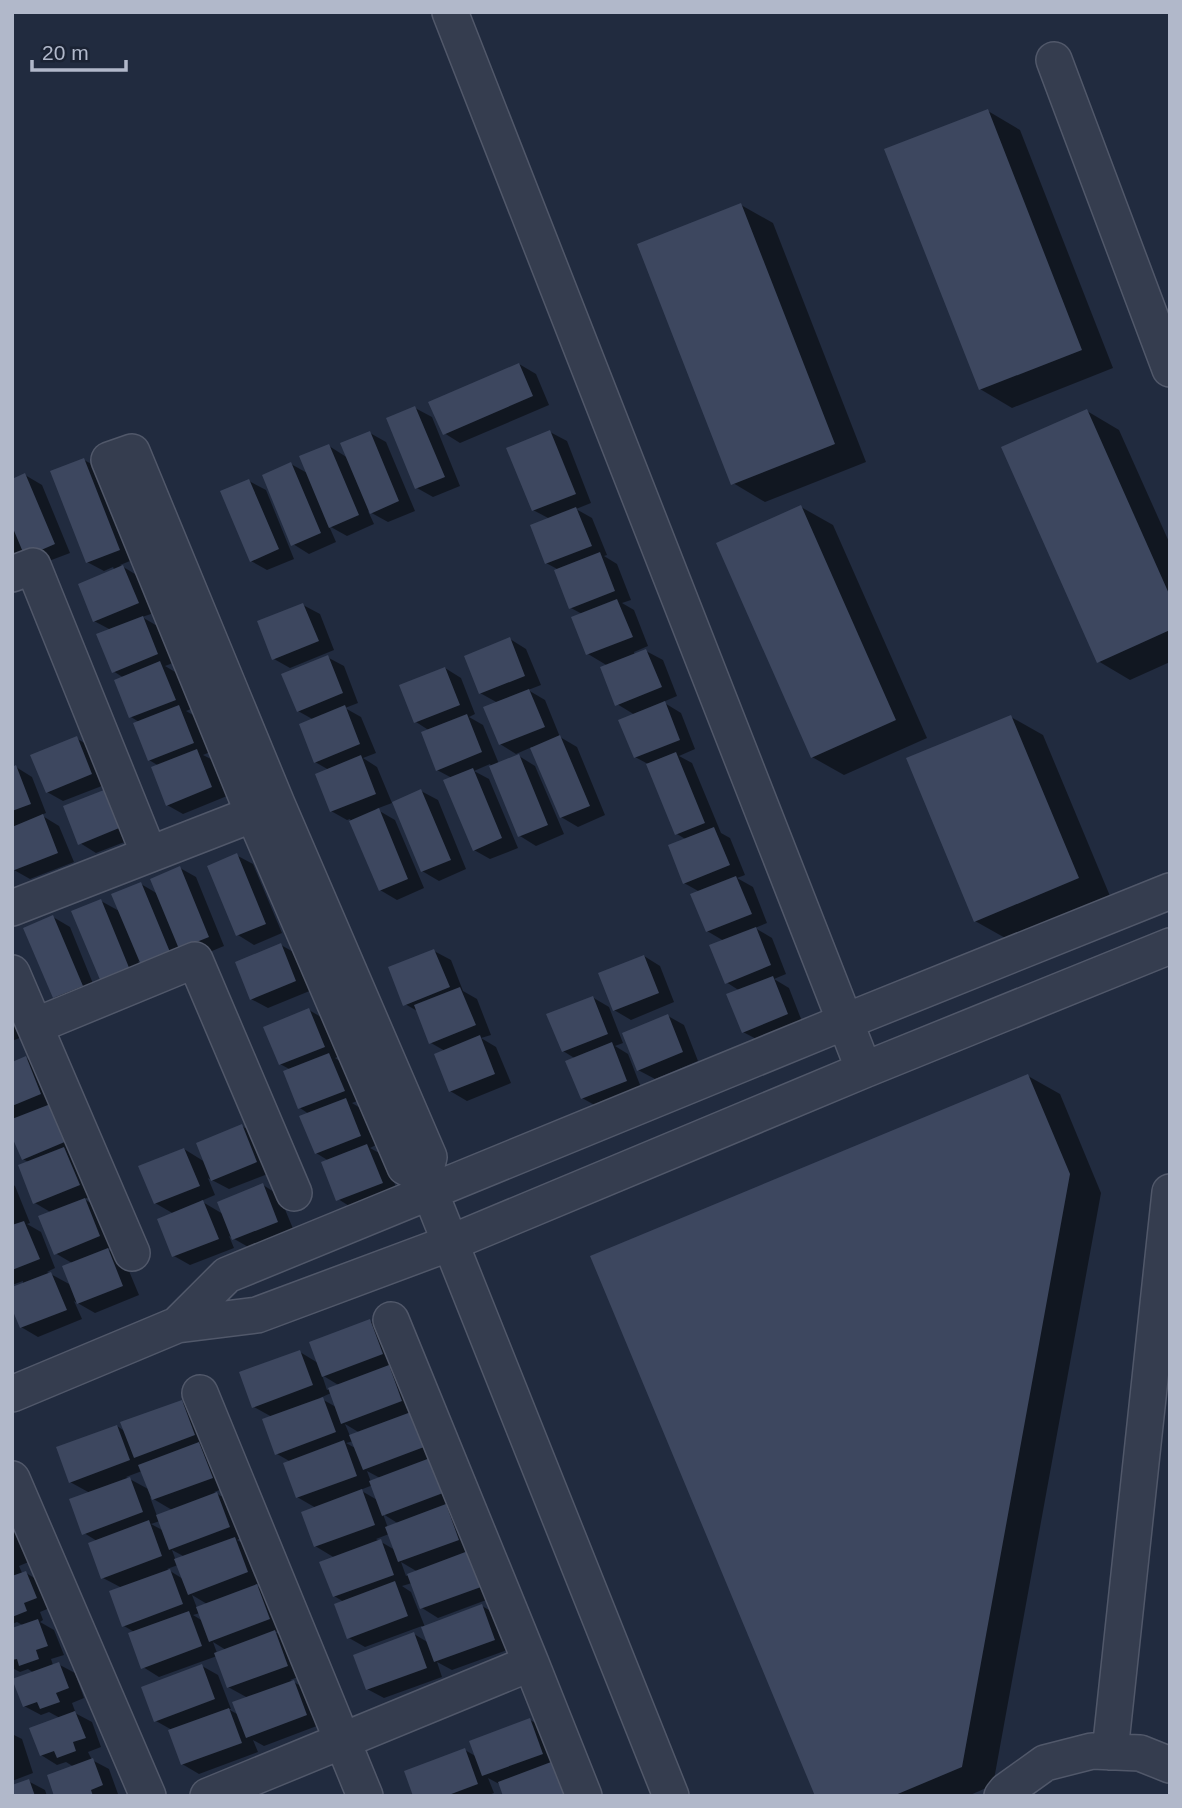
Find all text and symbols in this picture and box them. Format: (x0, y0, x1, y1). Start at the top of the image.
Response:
scale bar (32, 28, 126, 72)
text: 20 m (42, 41, 89, 64)

